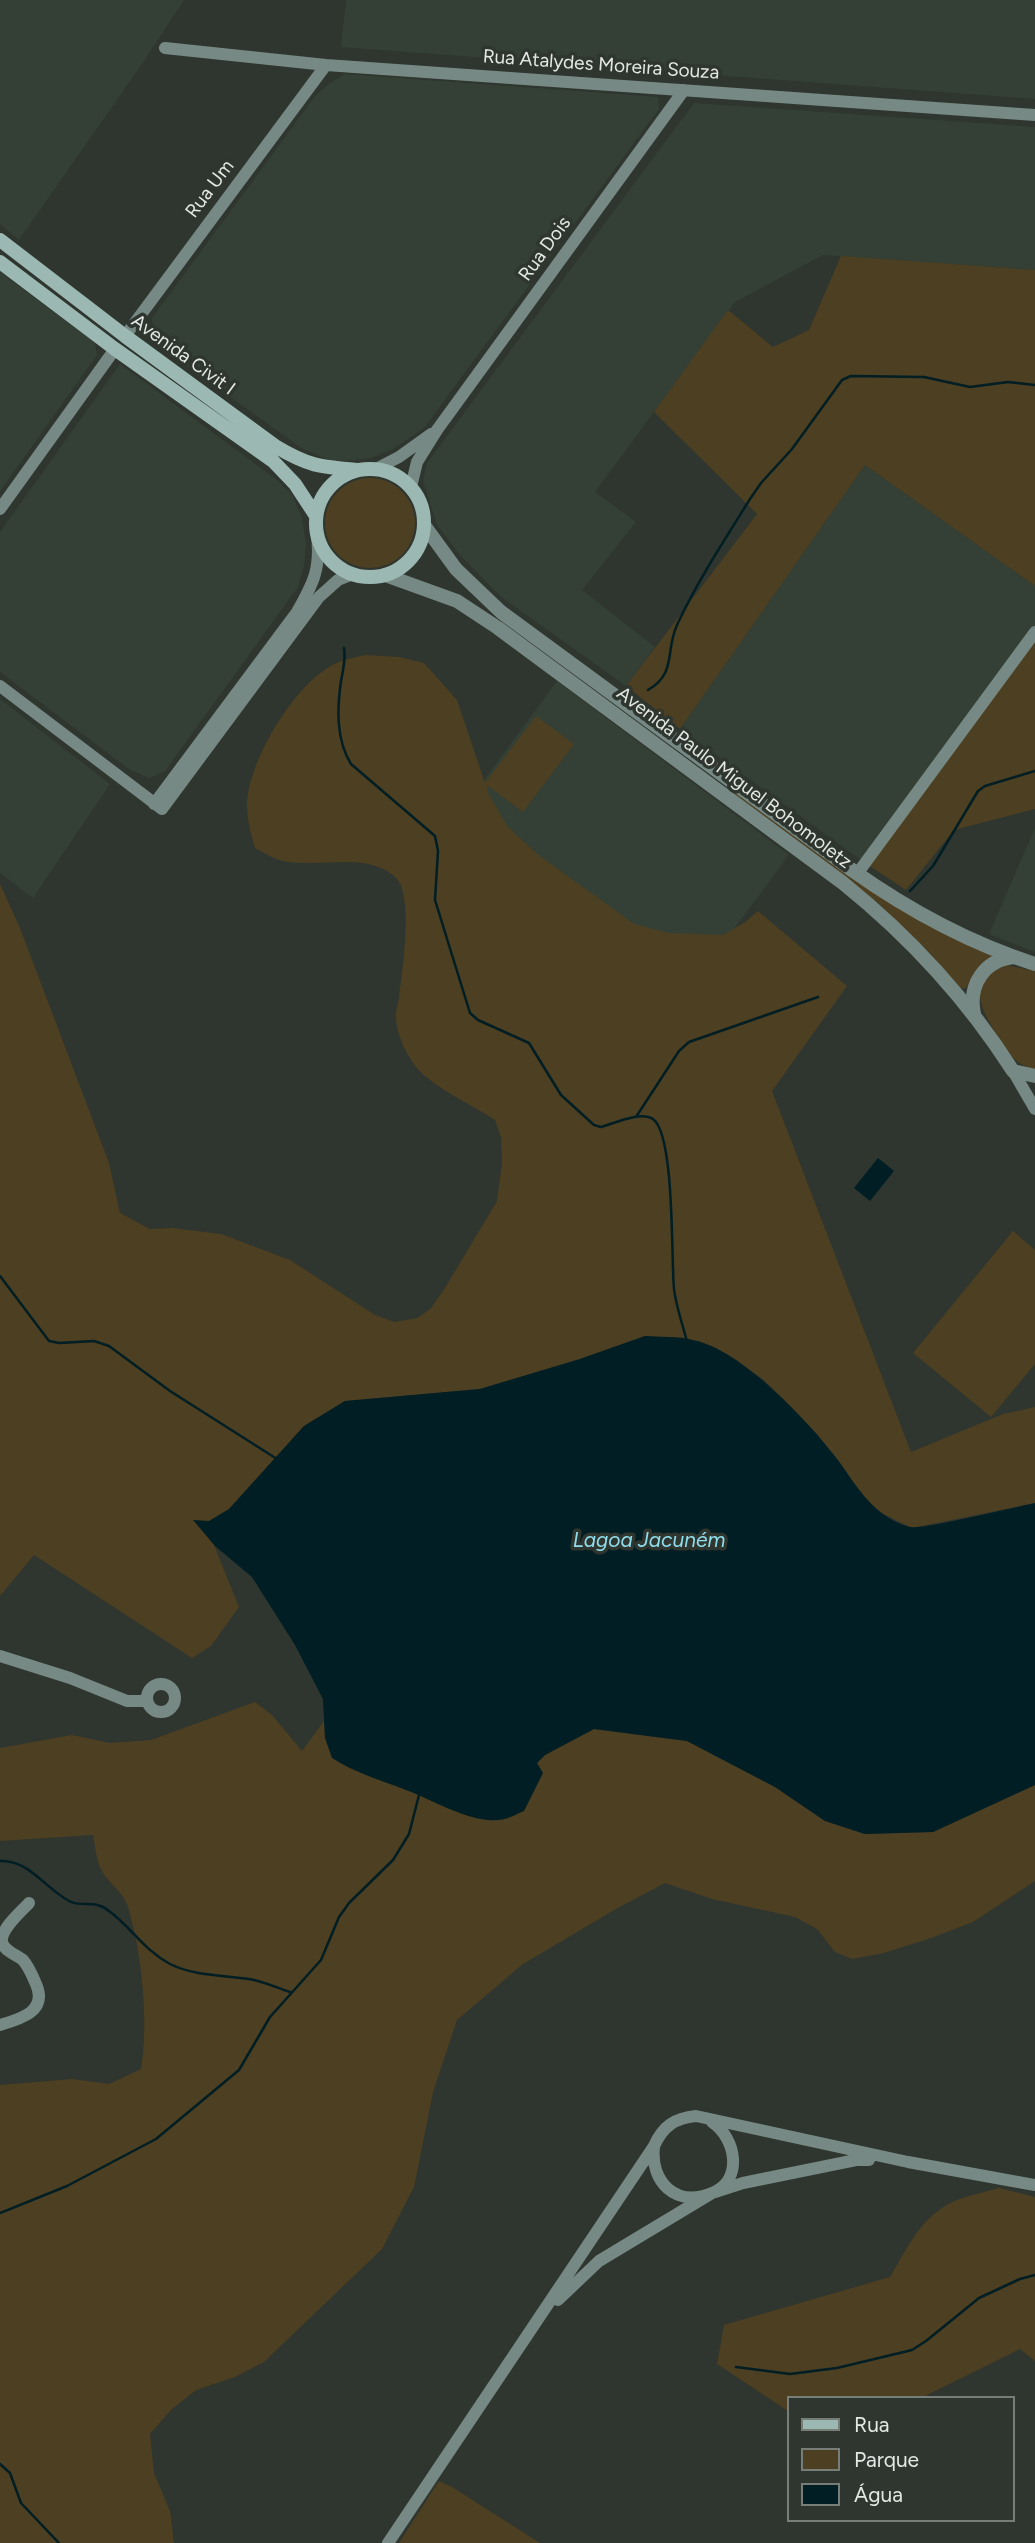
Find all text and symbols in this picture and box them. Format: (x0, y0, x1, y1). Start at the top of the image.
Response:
street label: Rua Atalydes Moreira Souza (482, 45, 720, 85)
street label: Rua Um (181, 156, 239, 222)
street label: Rua Dois (514, 212, 576, 286)
street label: Avenida Civit I (127, 310, 239, 400)
street label: Avenida Paulo Miguel Bohomoletz (612, 682, 856, 874)
water label: Lagoa Jacuném (573, 1528, 725, 1554)
legend (786, 2396, 1014, 2522)
text: Rua (854, 2412, 890, 2437)
text: Parque (854, 2447, 919, 2472)
text: Água (854, 2482, 903, 2507)

